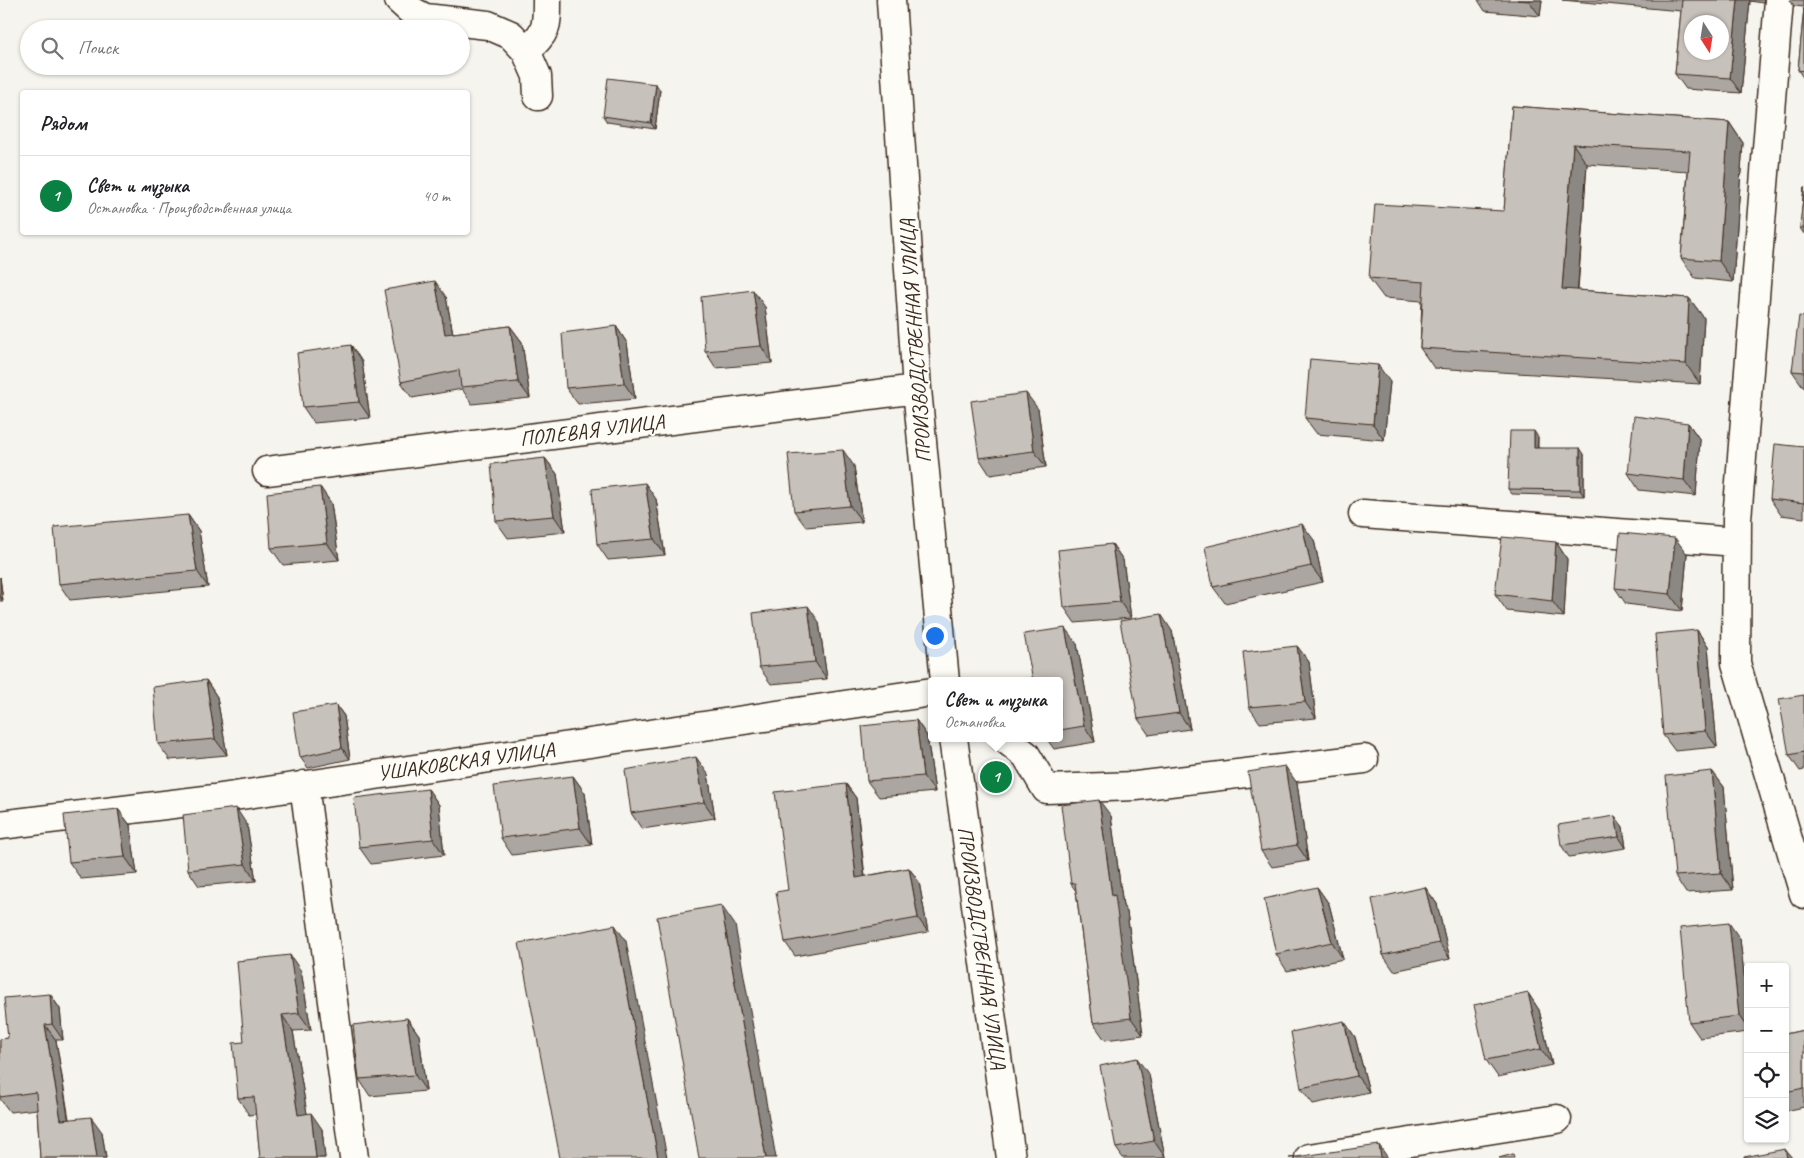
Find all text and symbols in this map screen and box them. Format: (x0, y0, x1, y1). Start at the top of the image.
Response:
north arrow (1684, 15, 1729, 60)
search box (20, 20, 470, 75)
icon: search (38, 34, 66, 62)
text: Поиск (78, 36, 118, 60)
text: Рядом (40, 110, 87, 136)
text: Свет и музыка (87, 174, 189, 198)
text: 1 (52, 186, 60, 206)
text: 40 m (423, 186, 450, 206)
text: Остановка · Производственная улица (87, 198, 291, 218)
street label: ПРОИЗВОДСТВЕННАЯ УЛИЦА (893, 218, 937, 464)
street label: ПОЛЕВАЯ УЛИЦА (518, 408, 667, 452)
your location (922, 623, 948, 649)
popup (928, 677, 1063, 742)
text: Свет и музыка (945, 688, 1046, 712)
text: Остановка (945, 712, 1004, 732)
street label: УШАКОВСКАЯ УЛИЦА (376, 736, 556, 786)
pin: 1 (980, 758, 1012, 796)
street label: ПРОИЗВОДСТВЕННАЯ УЛИЦА (952, 825, 1012, 1071)
map controls (1744, 963, 1789, 1143)
button: + (1744, 963, 1789, 1008)
button: − (1744, 1008, 1789, 1053)
button: locate (1744, 1053, 1789, 1098)
button: layers (1744, 1098, 1789, 1143)

